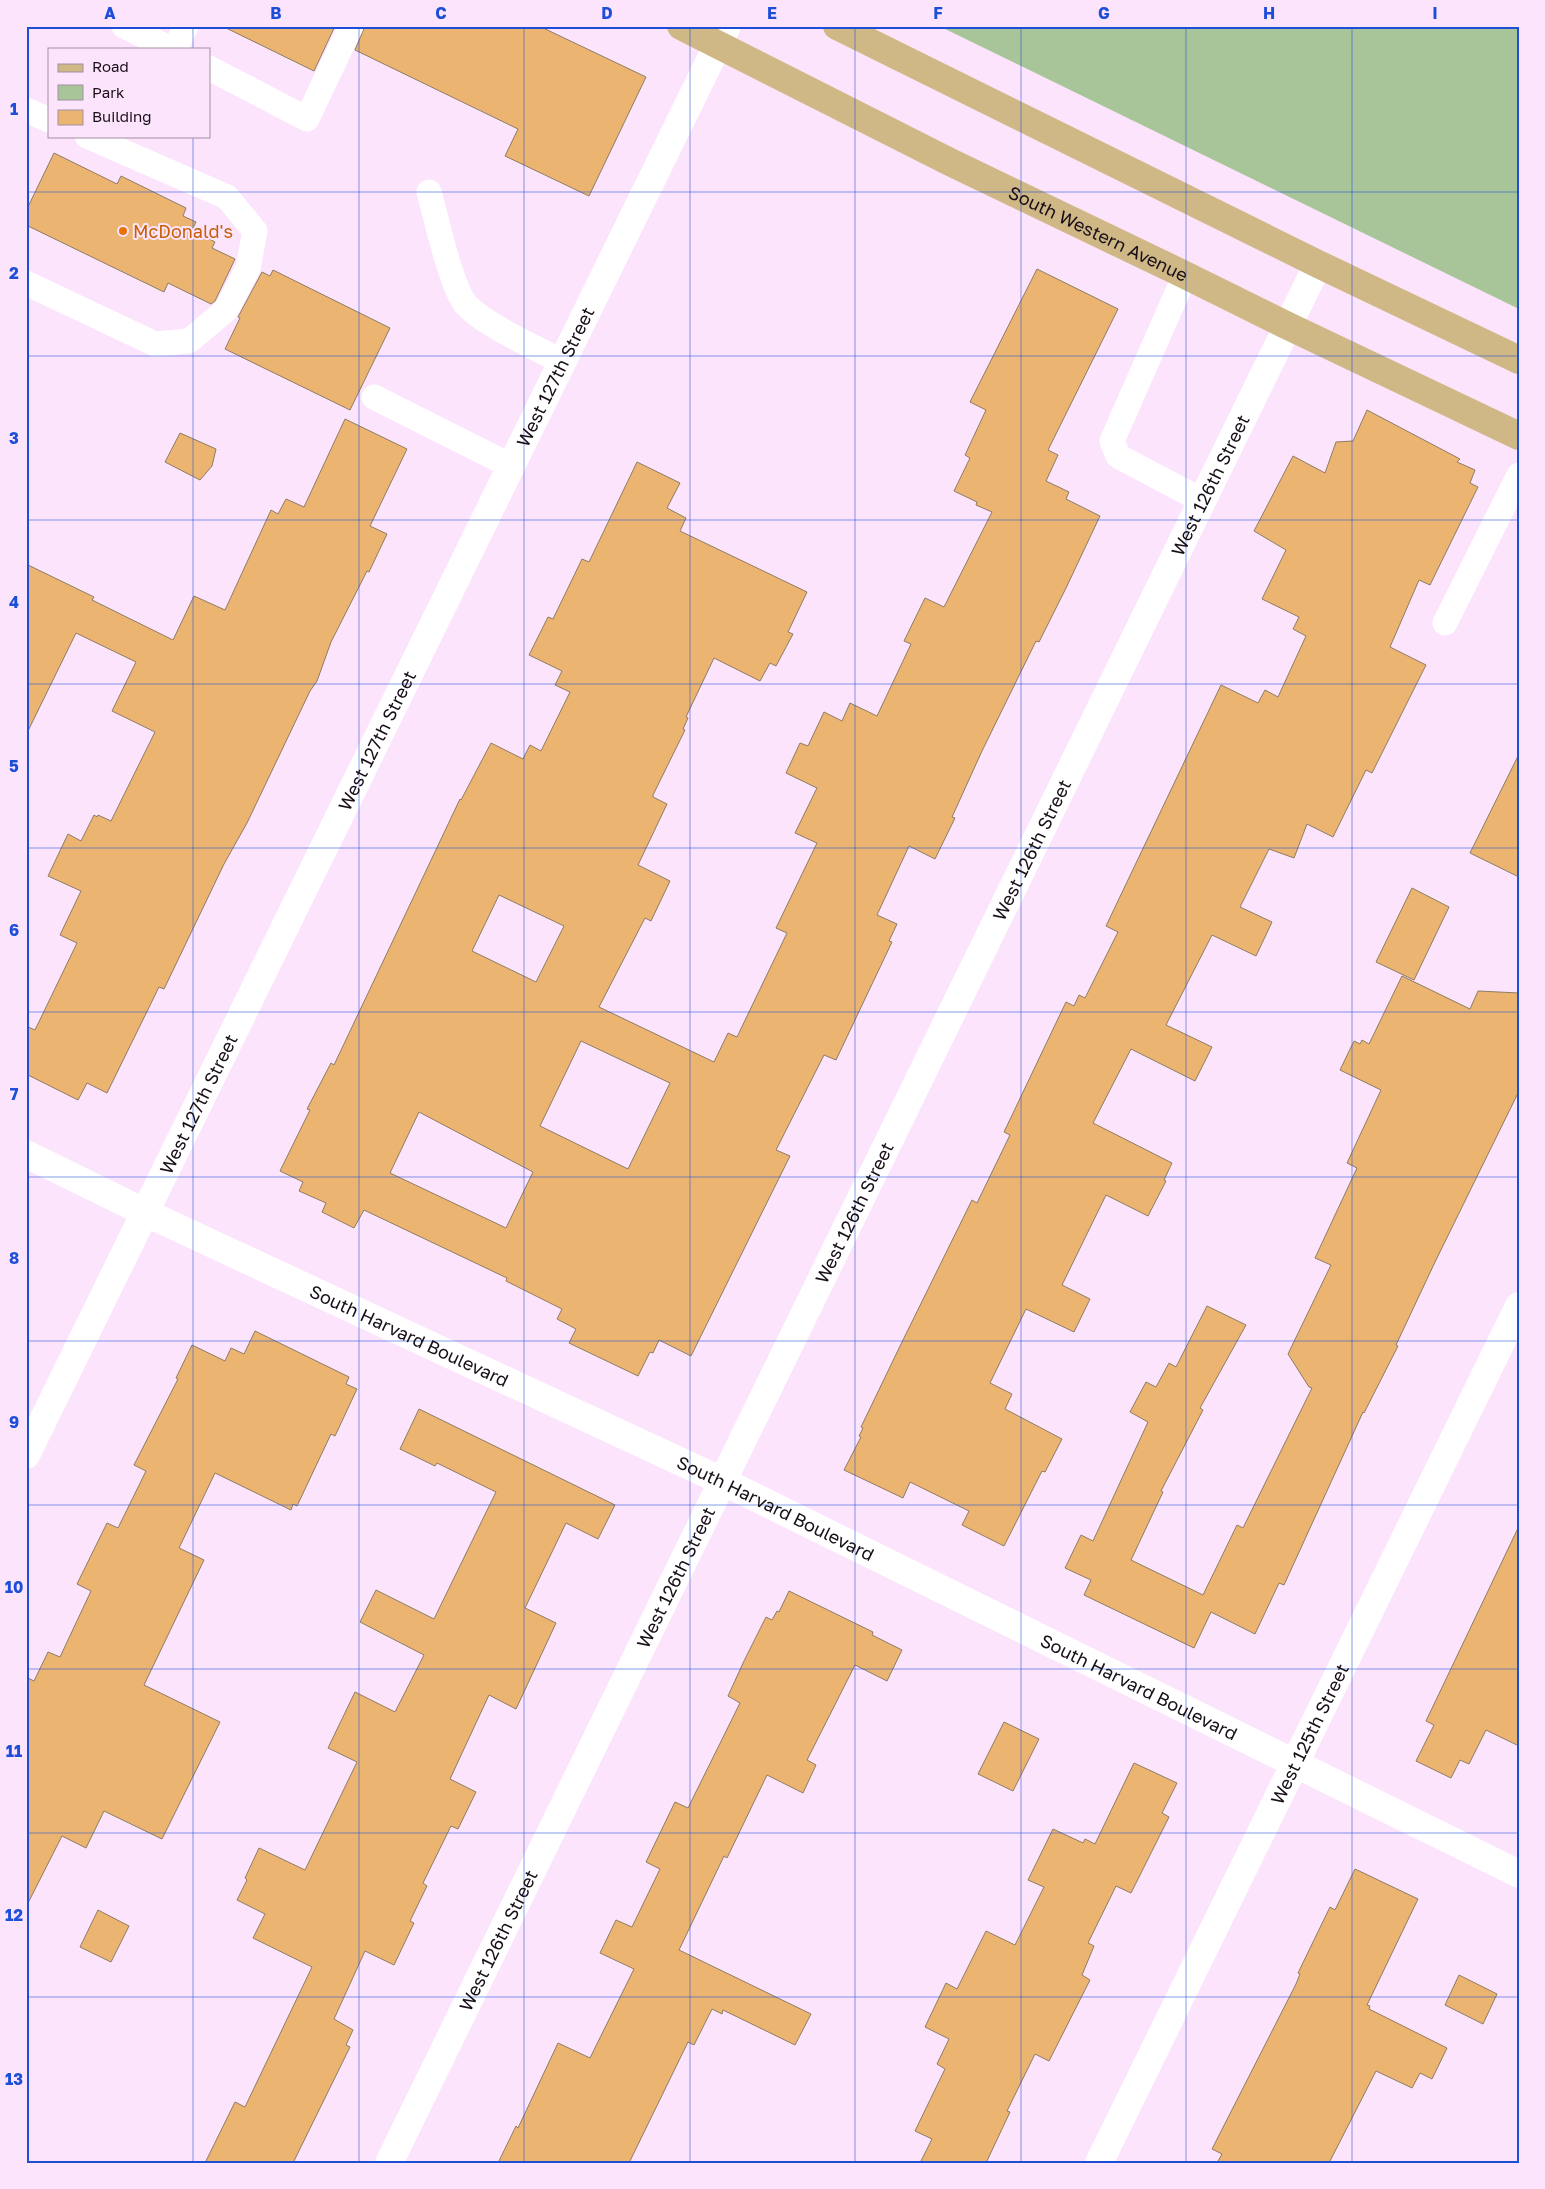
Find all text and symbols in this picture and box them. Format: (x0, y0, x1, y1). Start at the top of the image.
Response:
text: A (104, 3, 116, 23)
text: B (270, 3, 282, 23)
text: C (435, 3, 447, 23)
text: D (601, 3, 613, 23)
text: E (767, 3, 777, 23)
text: F (933, 3, 943, 23)
text: G (1098, 3, 1110, 23)
text: H (1263, 3, 1275, 23)
text: I (1432, 3, 1438, 23)
legend (48, 48, 210, 138)
text: Road (92, 57, 129, 75)
text: Park (92, 83, 125, 101)
text: 1 (10, 99, 18, 119)
text: Building (92, 107, 152, 125)
street label: South Western Avenue (1005, 181, 1192, 286)
place label: McDonald's (133, 220, 233, 242)
marker: McDonald's (117, 225, 129, 237)
text: 2 (9, 263, 19, 283)
street label: West 127th Street (511, 303, 599, 450)
street label: West 126th Street (1166, 411, 1254, 559)
text: 3 (9, 428, 19, 448)
text: 4 (9, 592, 19, 612)
street label: West 127th Street (333, 667, 420, 814)
text: 5 (9, 756, 19, 776)
street label: West 126th Street (988, 776, 1075, 924)
text: 6 (9, 920, 19, 940)
street label: West 127th Street (155, 1030, 242, 1178)
text: 7 (10, 1084, 19, 1104)
street label: West 126th Street (810, 1138, 898, 1287)
text: 8 (9, 1248, 19, 1268)
street label: South Harvard Boulevard (306, 1280, 512, 1391)
text: 9 (9, 1412, 19, 1432)
street label: South Harvard Boulevard (674, 1451, 878, 1565)
street label: West 126th Street (632, 1503, 719, 1652)
text: 10 (5, 1577, 23, 1597)
street label: South Harvard Boulevard (1037, 1629, 1241, 1744)
street label: West 125th Street (1266, 1660, 1353, 1808)
text: 11 (6, 1741, 22, 1761)
street label: West 126th Street (454, 1866, 542, 2014)
text: 12 (5, 1905, 23, 1925)
text: 13 (5, 2069, 23, 2089)

